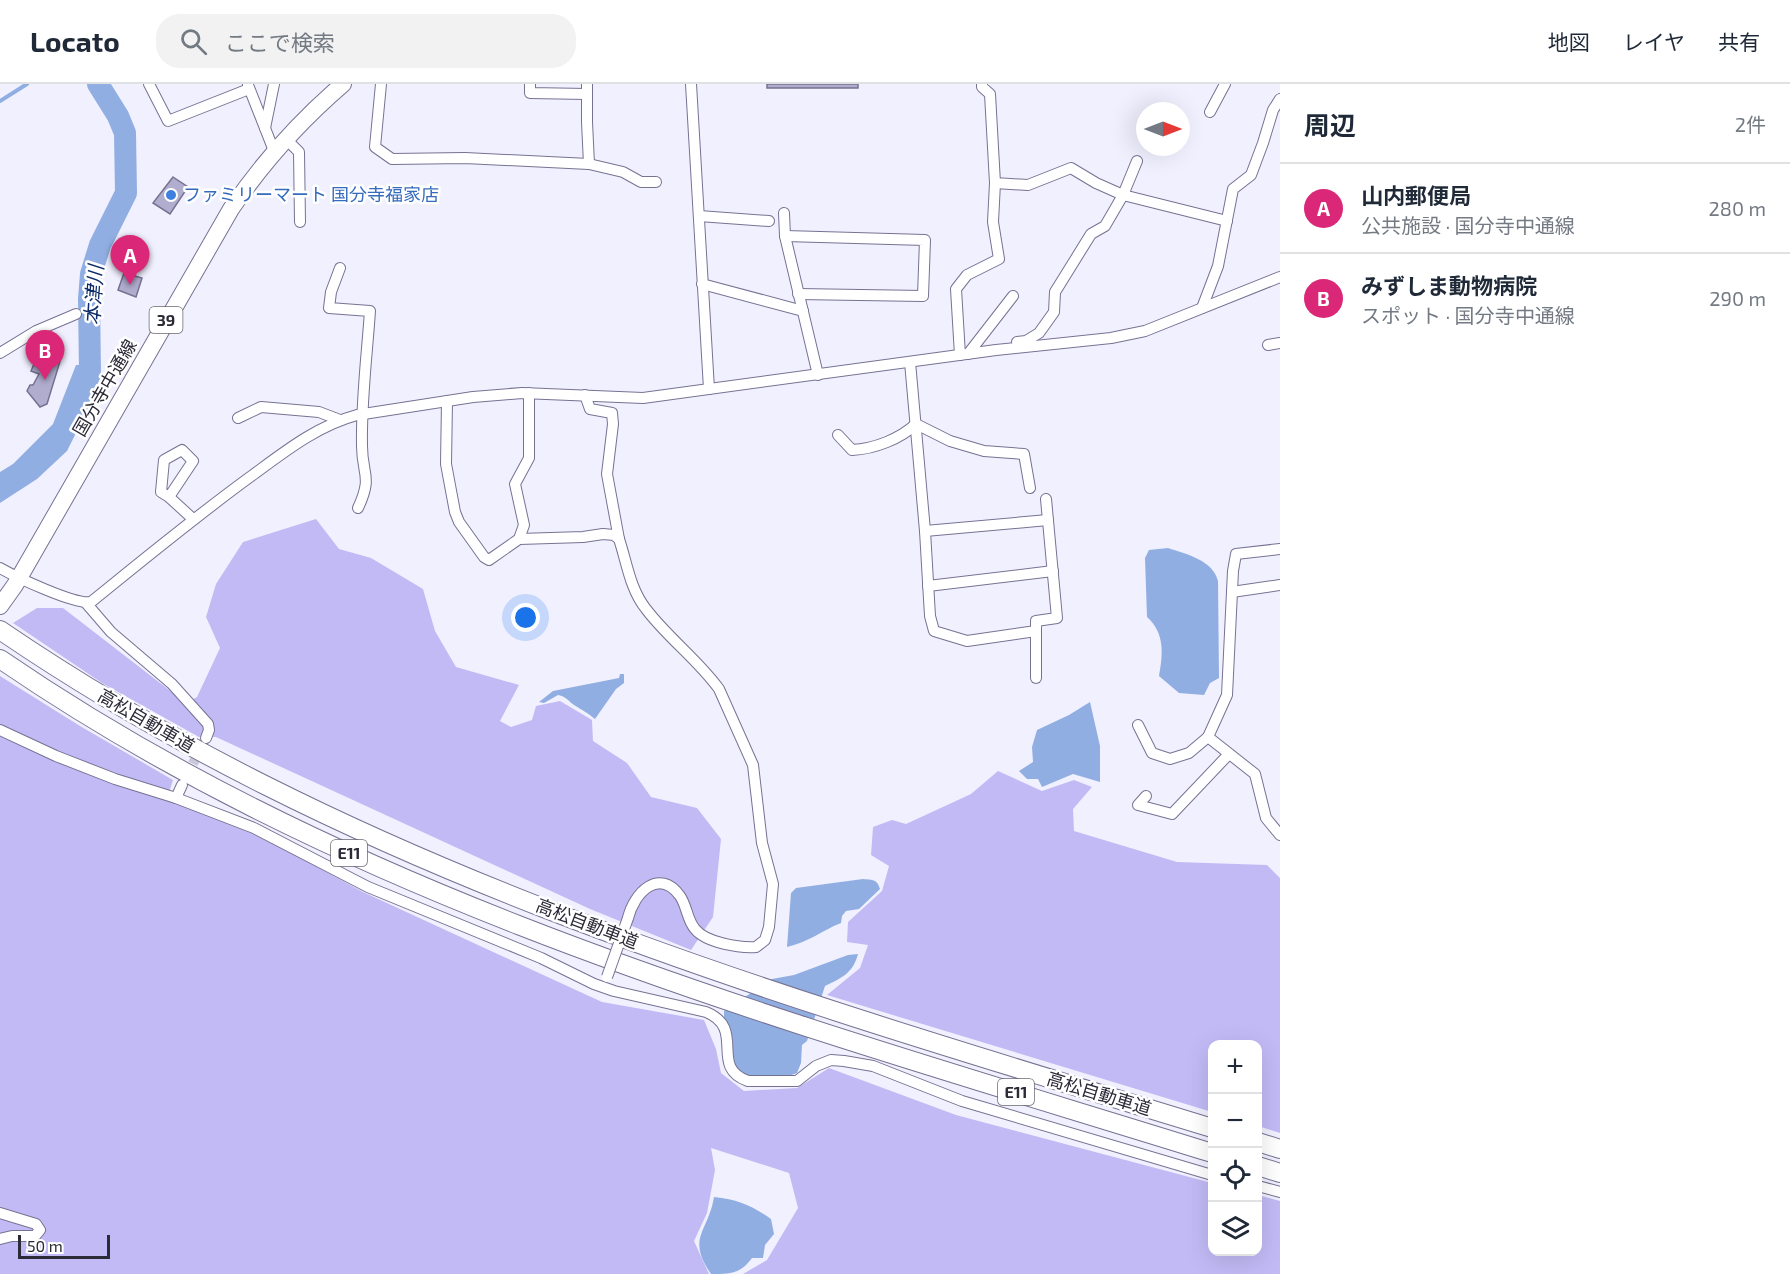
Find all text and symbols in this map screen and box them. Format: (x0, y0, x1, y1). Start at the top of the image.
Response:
search box (156, 14, 576, 68)
text: Locato (30, 24, 120, 58)
icon: search (177, 25, 210, 58)
text: ここで検索 (225, 29, 335, 55)
text: 地図 (1548, 29, 1590, 54)
text: レイヤ (1623, 29, 1685, 54)
text: 共有 (1718, 29, 1760, 54)
north arrow (1136, 102, 1190, 156)
text: 周辺 (1304, 109, 1356, 140)
text: 2件 (1735, 112, 1766, 136)
text: 山内郵便局 (1361, 182, 1471, 208)
place label: ファミリーマート 国分寺福家店 (183, 183, 439, 205)
marker: ファミリーマート 国分寺福家店 (164, 188, 178, 202)
text: A (1317, 196, 1330, 220)
text: 280 m (1709, 196, 1766, 220)
text: 公共施設 · 国分寺中通線 (1361, 213, 1575, 237)
pin: A (110, 236, 150, 285)
water label: 本津川 (79, 262, 107, 326)
text: みずしま動物病院 (1361, 272, 1537, 298)
text: B (1317, 286, 1330, 310)
text: 290 m (1709, 286, 1766, 310)
text: スポット · 国分寺中通線 (1361, 303, 1575, 327)
road number: 39 (150, 307, 182, 333)
pin: B (26, 330, 64, 380)
street label: 国分寺中通線 (68, 335, 141, 440)
your location (511, 603, 540, 632)
street label: 高松自動車道 (94, 684, 199, 757)
road number: E11 (331, 840, 367, 866)
street label: 高松自動車道 (533, 893, 642, 953)
map controls (1208, 1040, 1262, 1256)
button: + (1208, 1040, 1262, 1094)
street label: 高松自動車道 (1044, 1067, 1154, 1119)
road number: E11 (998, 1079, 1034, 1105)
button: − (1208, 1094, 1262, 1148)
button: locate (1208, 1148, 1262, 1202)
button: layers (1208, 1202, 1262, 1256)
scale bar (18, 1232, 110, 1260)
text: 50 m (27, 1236, 63, 1255)

